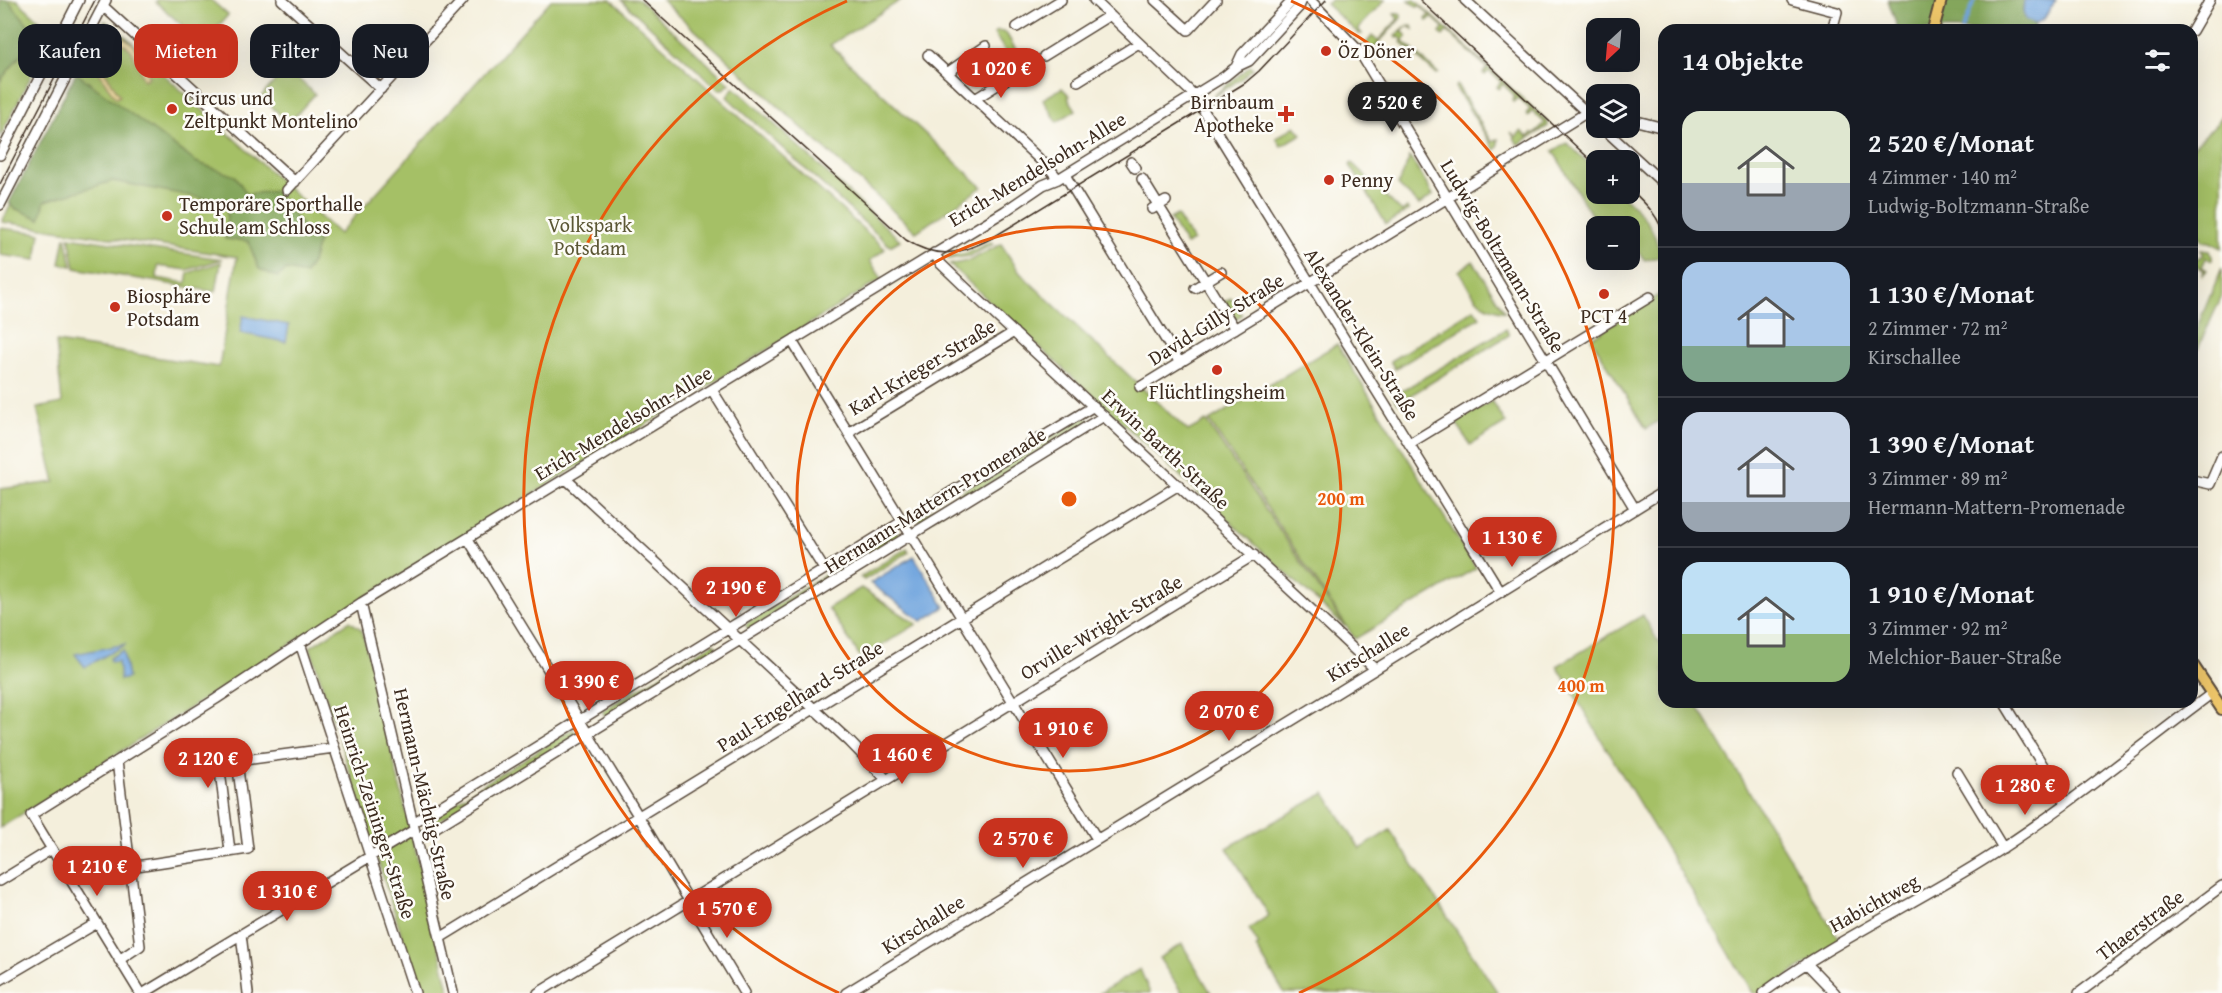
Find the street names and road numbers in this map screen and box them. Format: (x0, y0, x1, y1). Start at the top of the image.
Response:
street label: Erich-Mendelsohn-Allee (942, 104, 1131, 233)
street label: Ludwig-Boltzmann-Straße (1434, 153, 1573, 358)
street label: Alexander-Klein-Straße (1297, 242, 1427, 426)
street label: David-Gilly-Straße (1142, 265, 1289, 372)
street label: Karl-Krieger-Straße (843, 311, 1001, 422)
street label: Erich-Mendelsohn-Allee (528, 358, 717, 487)
street label: Erwin-Barth-Straße (1096, 381, 1237, 516)
street label: Hermann-Mattern-Promenade (818, 419, 1051, 580)
street label: Orville-Wright-Straße (1014, 567, 1187, 687)
street label: Kirschallee (1321, 615, 1415, 688)
street label: Paul-Engelhard-Straße (711, 633, 889, 759)
street label: Hermann-Mächtig-Straße (387, 685, 464, 903)
street label: Heinrich-Zeininger-Straße (327, 701, 424, 923)
street label: Habichtweg (1824, 866, 1924, 939)
street label: Thaerstraße (2090, 882, 2190, 967)
street label: Kirschallee (876, 887, 970, 960)

